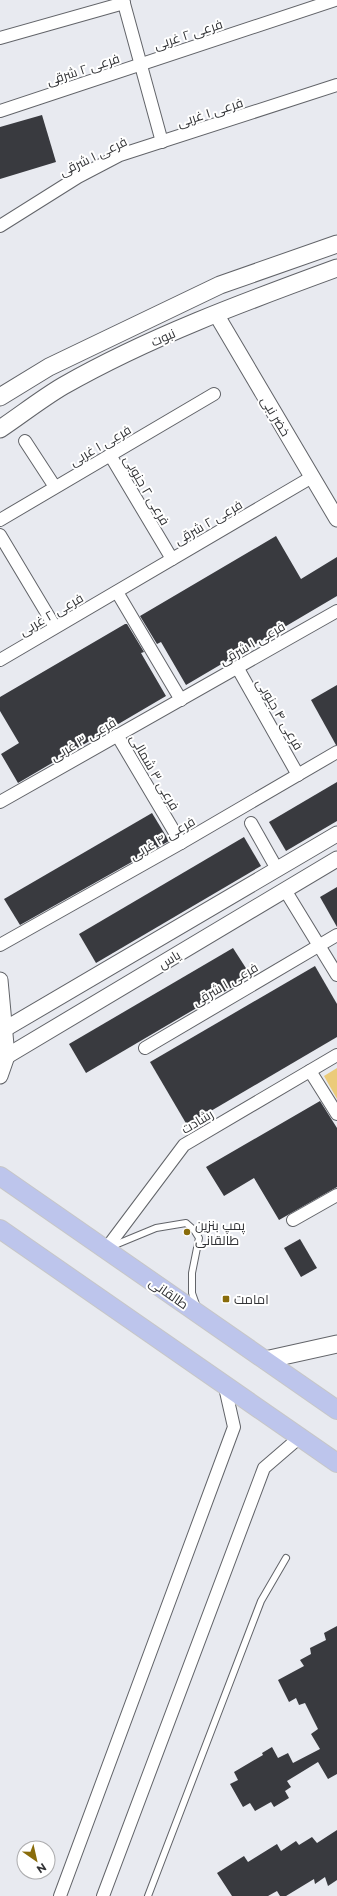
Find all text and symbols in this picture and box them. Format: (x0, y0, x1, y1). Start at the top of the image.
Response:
street label: فرعی ۲ غربی (152, 15, 224, 53)
street label: فرعی ۲ شرقی (44, 50, 122, 88)
street label: فرعی ۱ غربی (175, 94, 245, 130)
street label: فرعی ۱ شرقی (57, 133, 129, 179)
street label: نبوت (148, 325, 178, 349)
street label: خضر نبی (258, 393, 294, 439)
street label: فرعی ۱ غربی (66, 421, 134, 469)
street label: فرعی ۲ جنوبی (121, 452, 173, 528)
street label: فرعی ۲ شرقی (171, 496, 245, 548)
street label: فرعی ۲ غربی (16, 589, 86, 639)
street label: فرعی ۱ شرقی (216, 618, 288, 668)
street label: فرعی ۴ جنوبی (253, 675, 307, 753)
street label: فرعی ۳ غربی (47, 714, 119, 764)
street label: فرعی ۳ شمالی (127, 731, 183, 813)
street label: فرعی ۴ غربی (126, 813, 198, 863)
street label: یاس (155, 946, 183, 972)
street label: فرعی ۱ شرقی (189, 959, 261, 1009)
street label: رشادت (178, 1105, 216, 1137)
place label: پمپ بنزین طالقانی (195, 1217, 246, 1248)
marker: پمپ بنزین طالقانی (182, 1227, 192, 1237)
street label: طالقانی (146, 1274, 192, 1312)
place label: امامت (234, 1291, 269, 1307)
marker: امامت (221, 1294, 231, 1304)
north arrow (16, 1840, 56, 1880)
text: N (34, 1860, 49, 1877)

